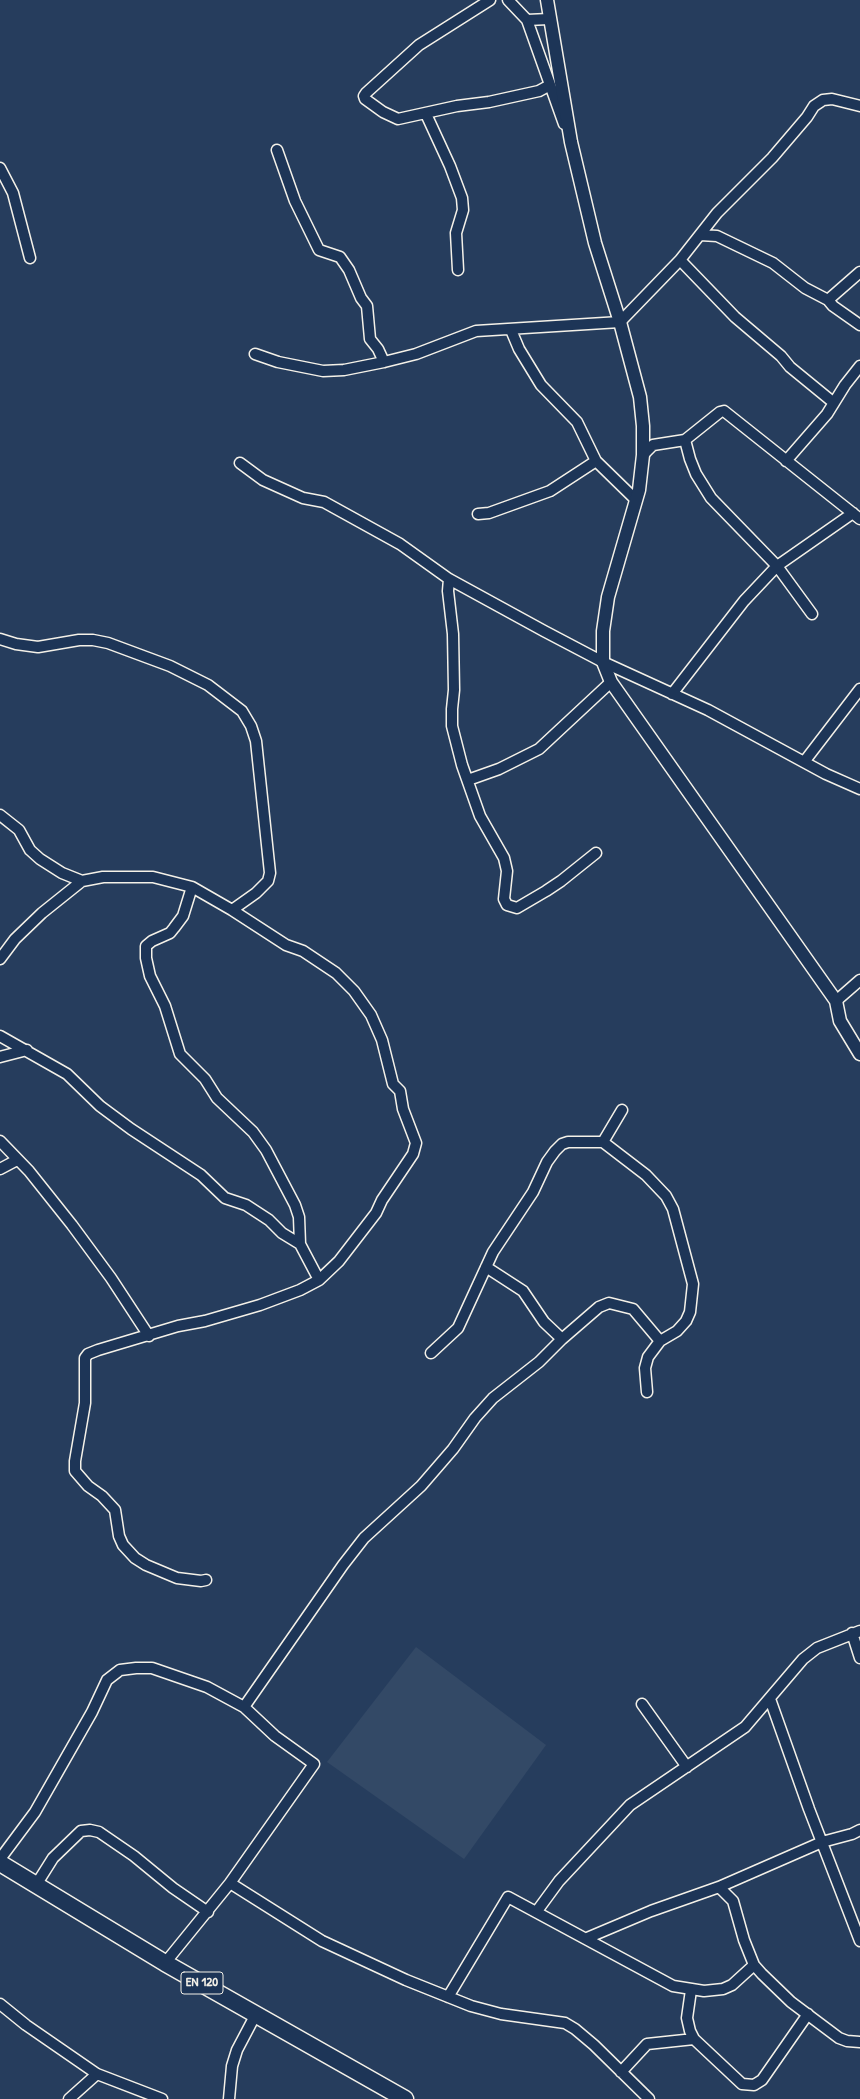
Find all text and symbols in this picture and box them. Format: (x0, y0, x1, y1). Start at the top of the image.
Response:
road number: EN 120 (181, 1972, 223, 1994)

